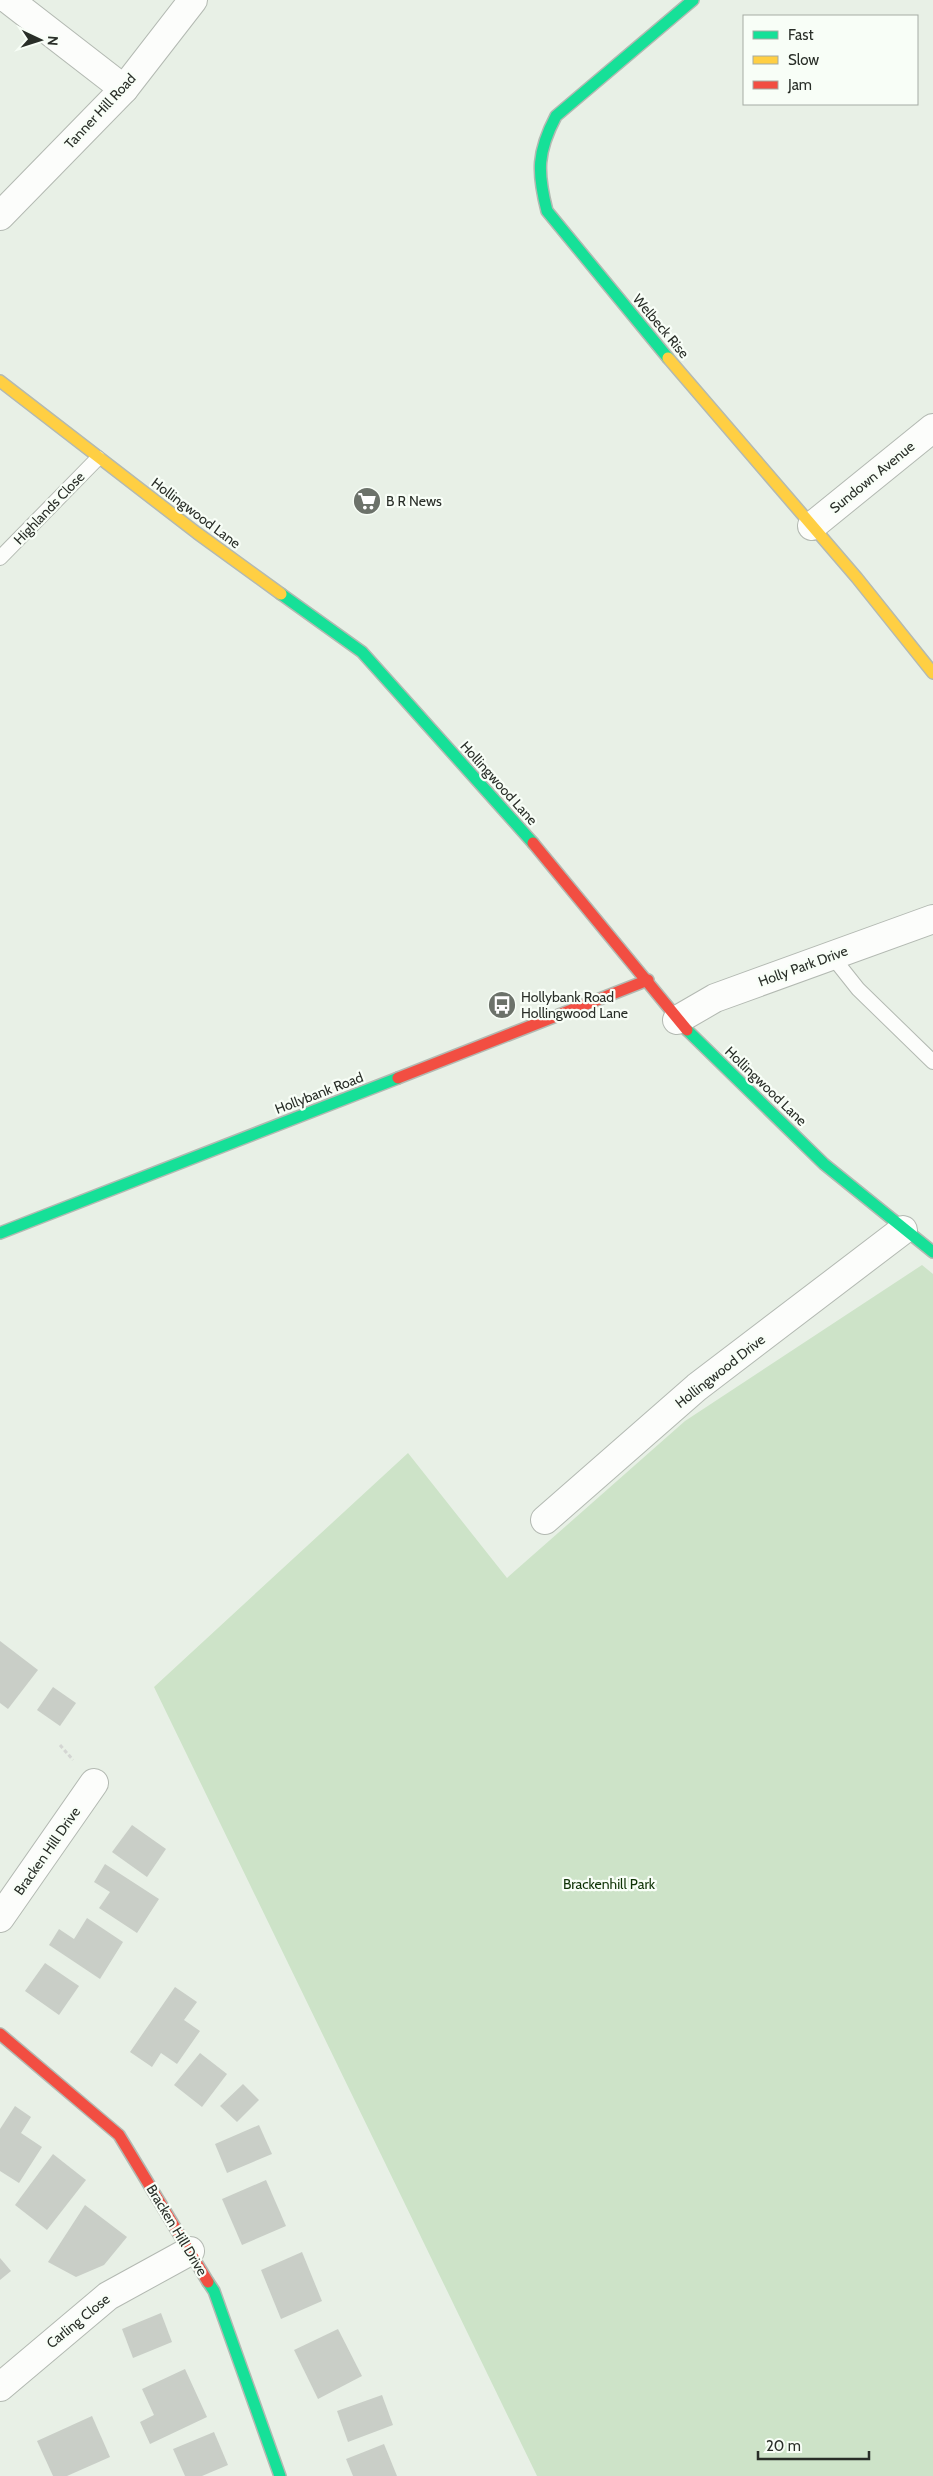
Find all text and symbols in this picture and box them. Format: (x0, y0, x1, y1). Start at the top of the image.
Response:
north arrow (15, 15, 65, 65)
legend (743, 15, 918, 105)
text: Fast (788, 26, 813, 44)
text: N (44, 35, 62, 46)
text: Slow (788, 51, 819, 69)
street label: Tanner Hill Road (60, 70, 140, 152)
text: Jam (787, 76, 812, 94)
street label: Welbeck Rise (629, 290, 693, 362)
street label: Sundown Avenue (826, 437, 918, 517)
street label: Highlands Close (10, 468, 88, 548)
street label: Hollingwood Lane (148, 474, 244, 552)
supermarket icon: B R News (352, 486, 382, 516)
place label: B R News (386, 492, 442, 510)
street label: Hollingwood Lane (457, 737, 541, 829)
street label: Holly Park Drive (756, 941, 850, 991)
place label: Hollybank Road Hollingwood Lane (521, 988, 628, 1022)
bus stop icon: Hollybank Road Hollingwood Lane (487, 990, 517, 1020)
street label: Hollingwood Lane (721, 1042, 811, 1130)
street label: Hollybank Road (272, 1068, 366, 1118)
street label: Hollingwood Drive (671, 1330, 769, 1412)
street label: Bracken Hill Drive (10, 1803, 84, 1899)
park label: Brackenhill Park (563, 1875, 656, 1893)
street label: Bracken Hill Drive (143, 2181, 211, 2279)
street label: Carling Close (43, 2290, 113, 2352)
scale bar (758, 2428, 869, 2460)
text: 20 m (766, 2437, 801, 2455)

